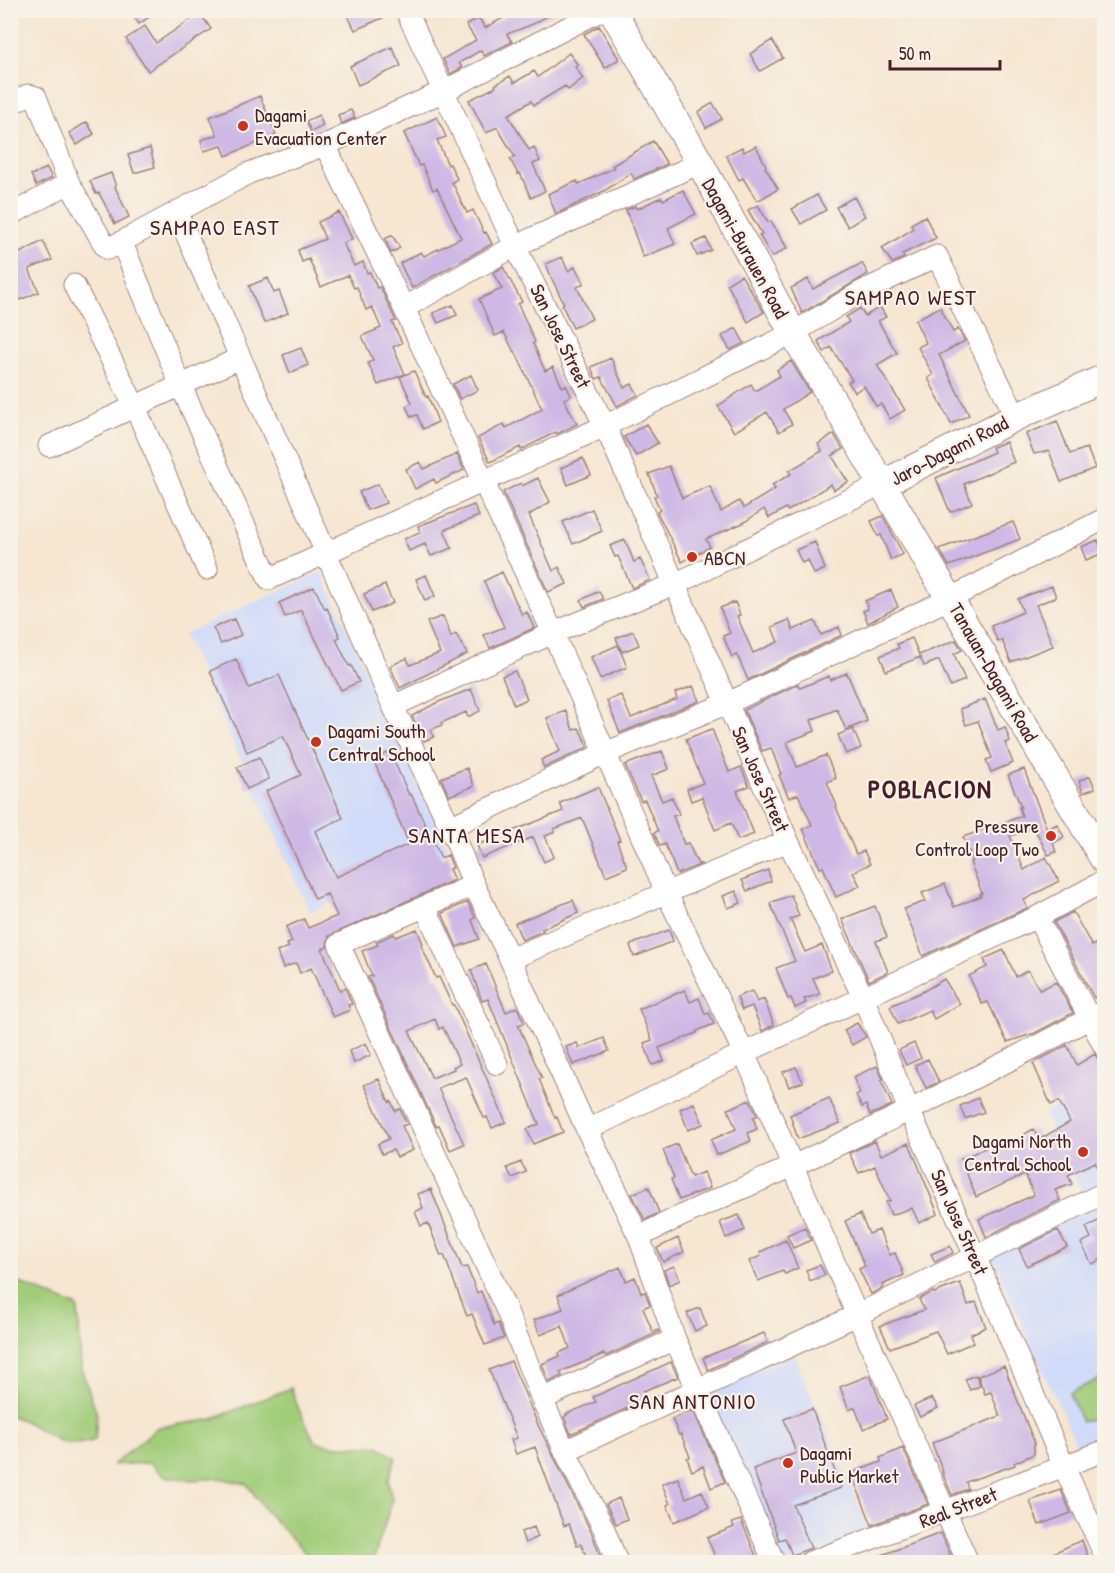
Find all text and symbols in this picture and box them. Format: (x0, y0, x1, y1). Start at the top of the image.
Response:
scale bar (890, 33, 1000, 71)
text: 50 m (899, 41, 931, 66)
place label: Dagami Evacuation Center (255, 101, 387, 151)
marker: Dagami Evacuation Center (236, 119, 250, 133)
street label: Dagami-Burauen Road (696, 173, 796, 323)
district label: SAMPAO EAST (150, 212, 280, 242)
street label: San Jose Street (524, 279, 598, 394)
district label: SAMPAO WEST (845, 282, 977, 312)
street label: Jaro-Dagami Road (886, 409, 1013, 491)
place label: ABCN (704, 544, 746, 571)
marker: ABCN (685, 550, 699, 564)
street label: Tanauan-Dagami Road (943, 597, 1045, 747)
place label: Dagami South Central School (328, 717, 436, 767)
street label: San Jose Street (726, 722, 797, 837)
marker: Dagami South Central School (309, 735, 323, 749)
district label: POBLACION (868, 771, 992, 806)
place label: Pressure Control Loop Two (915, 812, 1039, 862)
district label: SANTA MESA (408, 820, 526, 850)
marker: Pressure Control Loop Two (1044, 829, 1058, 843)
place label: Dagami North Central School (964, 1127, 1072, 1177)
marker: Dagami North Central School (1076, 1145, 1090, 1159)
street label: San Jose Street (925, 1165, 996, 1280)
district label: SAN ANTONIO (629, 1386, 757, 1416)
place label: Dagami Public Market (800, 1439, 900, 1489)
marker: Dagami Public Market (781, 1456, 795, 1470)
street label: Real Street (915, 1479, 1002, 1534)

